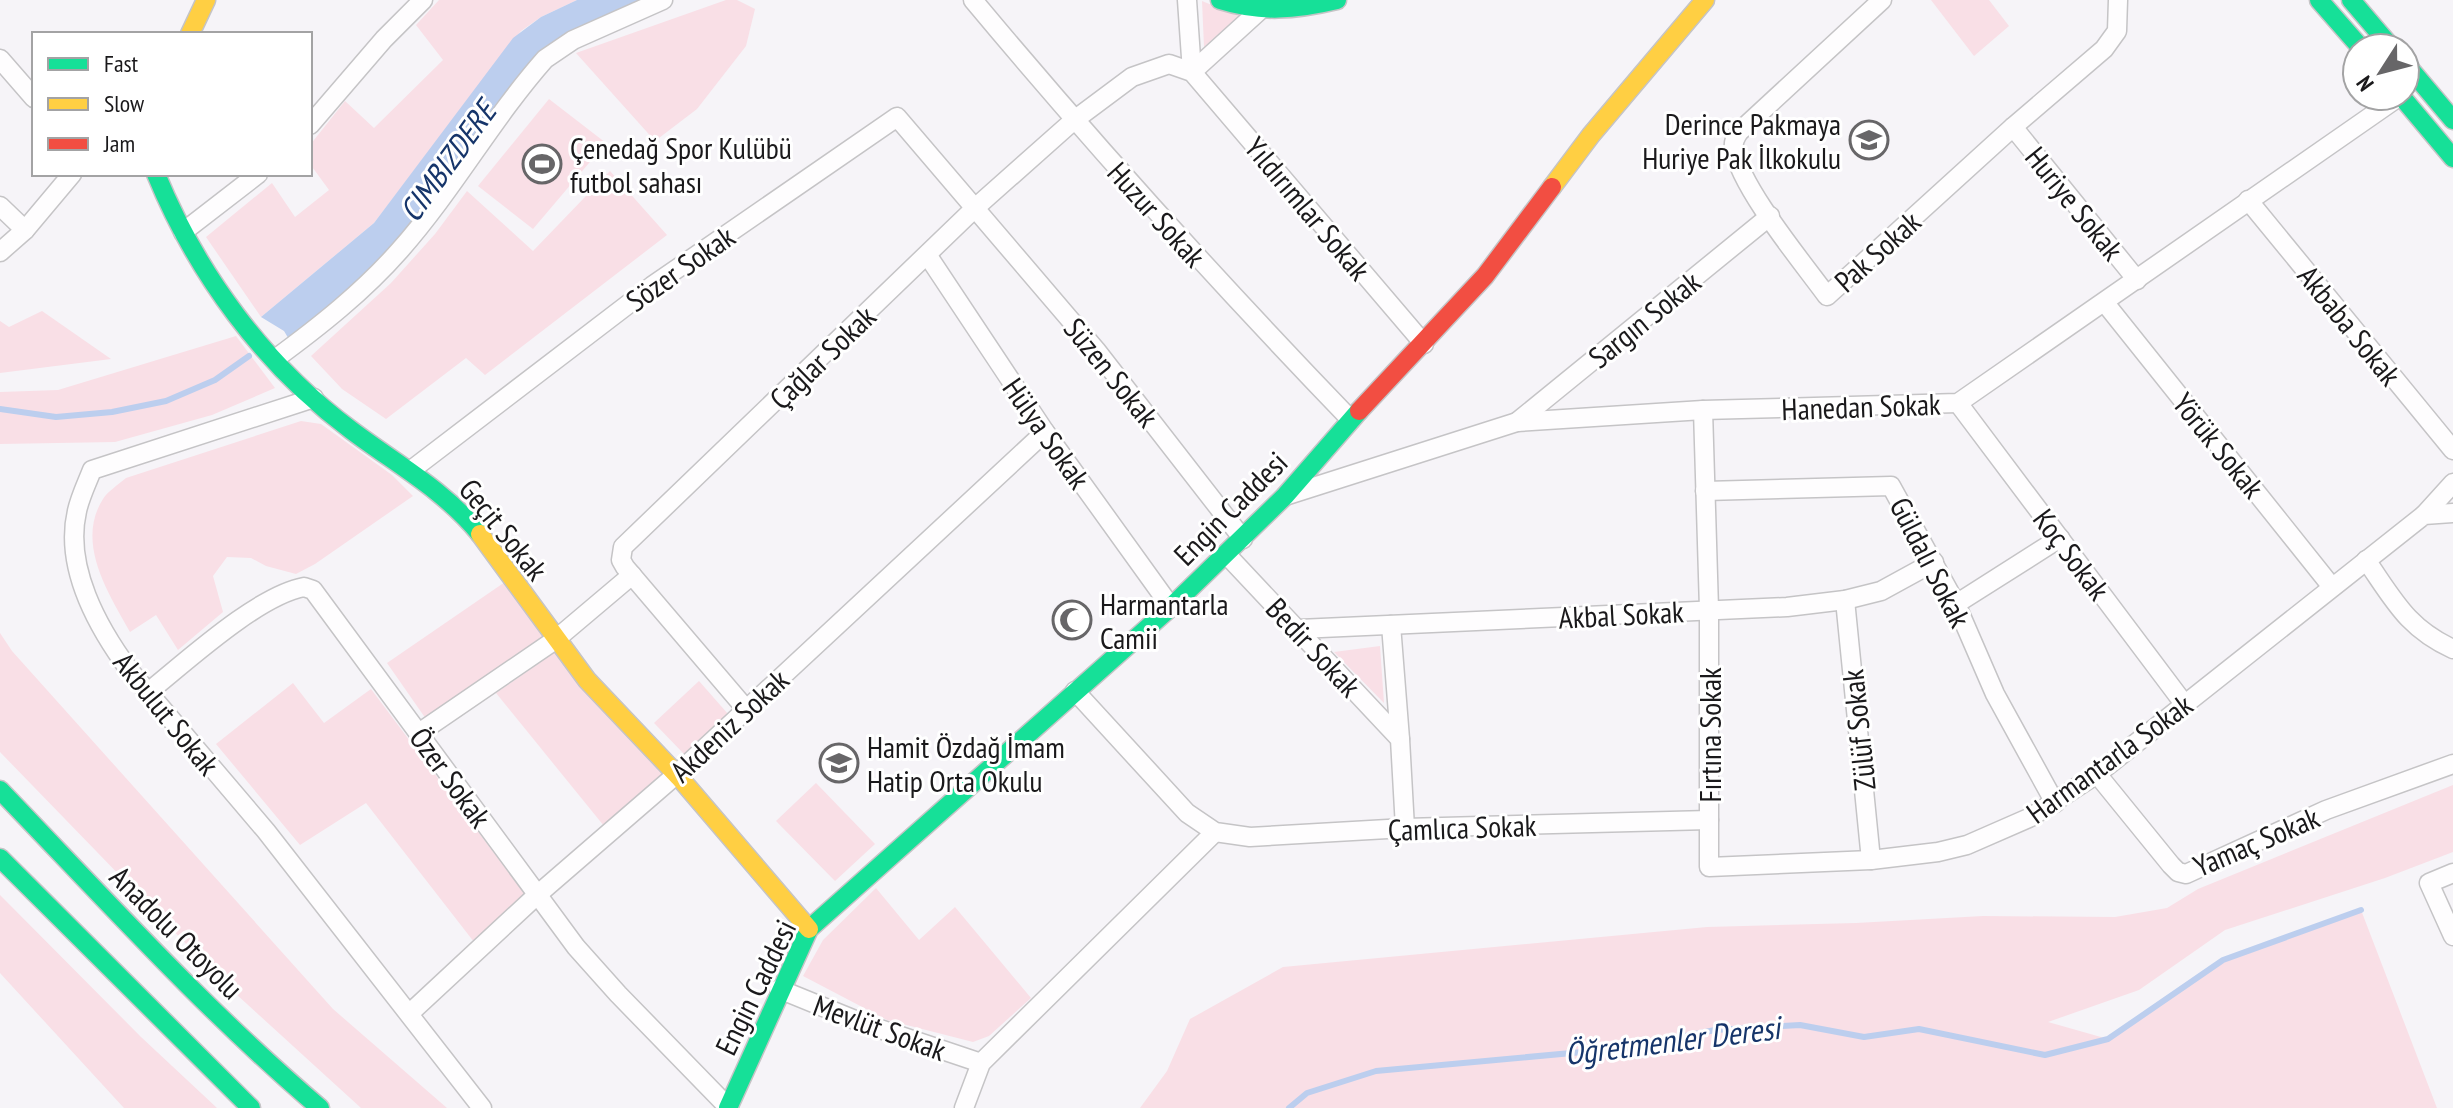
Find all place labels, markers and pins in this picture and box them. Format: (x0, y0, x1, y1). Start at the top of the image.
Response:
place label: Derince Pakmaya Huriye Pak İlkokulu (1642, 104, 1841, 177)
school or university icon: Derince Pakmaya Huriye Pak İlkokulu (1848, 119, 1890, 161)
place label: Çenedağ Spor Kulübü futbol sahası (570, 128, 792, 201)
sports icon: Çenedağ Spor Kulübü futbol sahası (521, 143, 563, 185)
place label: Harmantarla Camii (1100, 584, 1228, 657)
mosque icon: Harmantarla Camii (1051, 599, 1093, 641)
place label: Hamit Özdağ İmam Hatip Orta Okulu (867, 727, 1065, 800)
school or university icon: Hamit Özdağ İmam Hatip Orta Okulu (818, 742, 860, 784)

